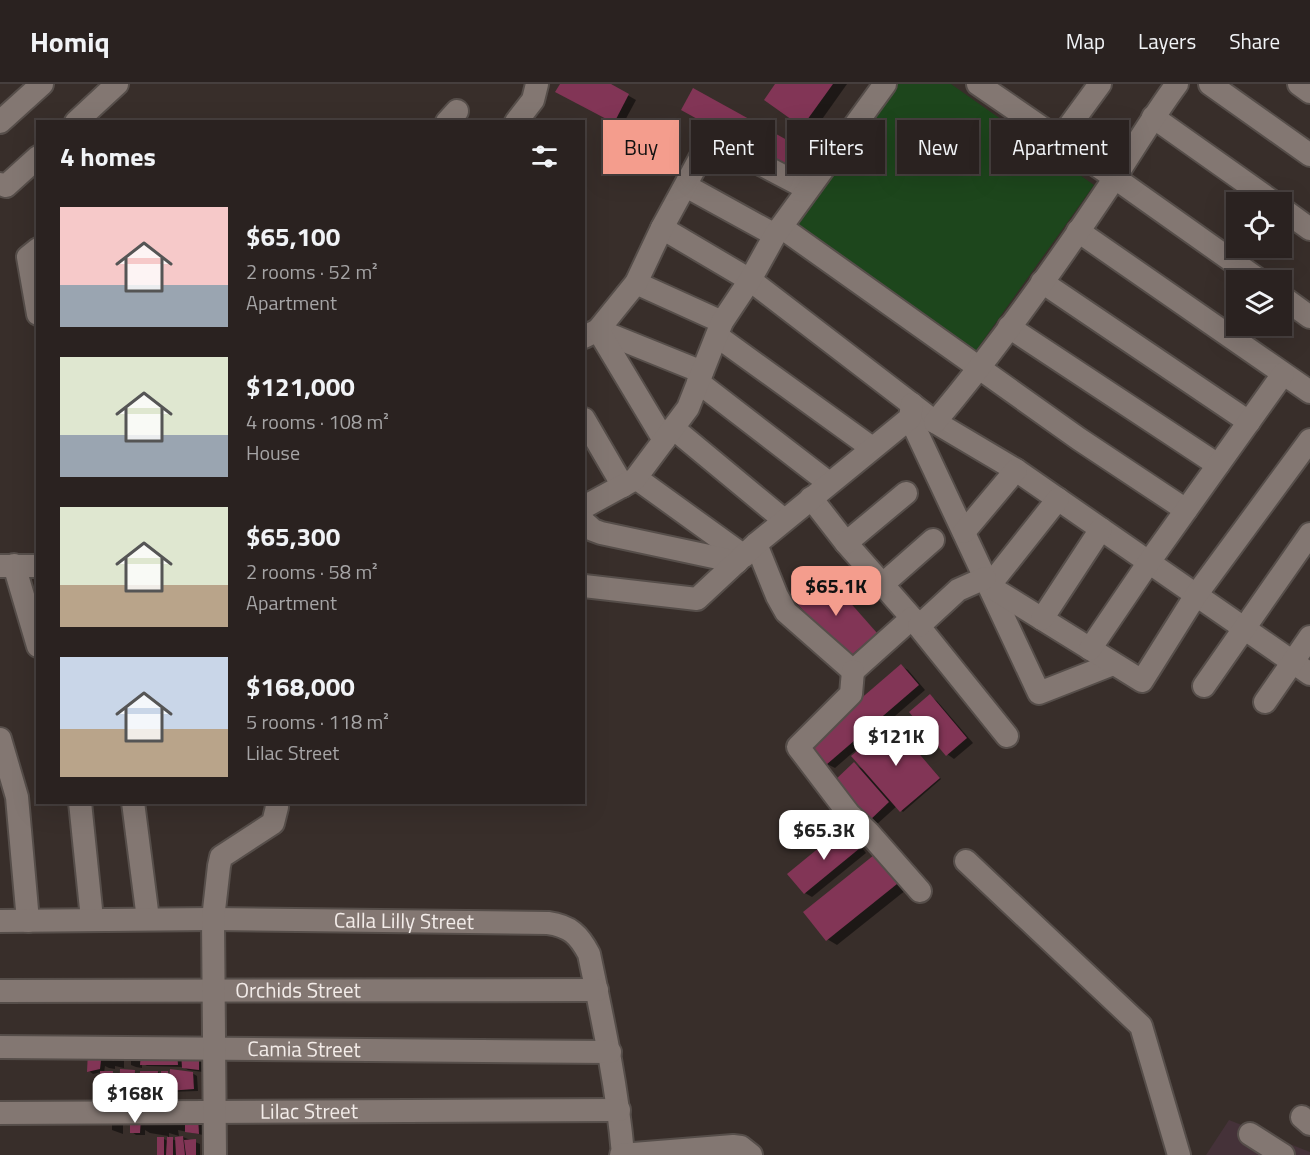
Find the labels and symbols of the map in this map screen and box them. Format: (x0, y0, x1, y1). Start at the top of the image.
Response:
pin: $65.1K (787, 566, 885, 617)
pin: $121K (854, 716, 938, 767)
pin: $65.3K (775, 810, 873, 861)
street label: Calla Lilly Street (334, 903, 475, 937)
street label: Orchids Street (235, 973, 361, 1006)
street label: Camia Street (247, 1032, 361, 1065)
pin: $168K (93, 1073, 177, 1124)
street label: Lilac Street (260, 1094, 359, 1127)

